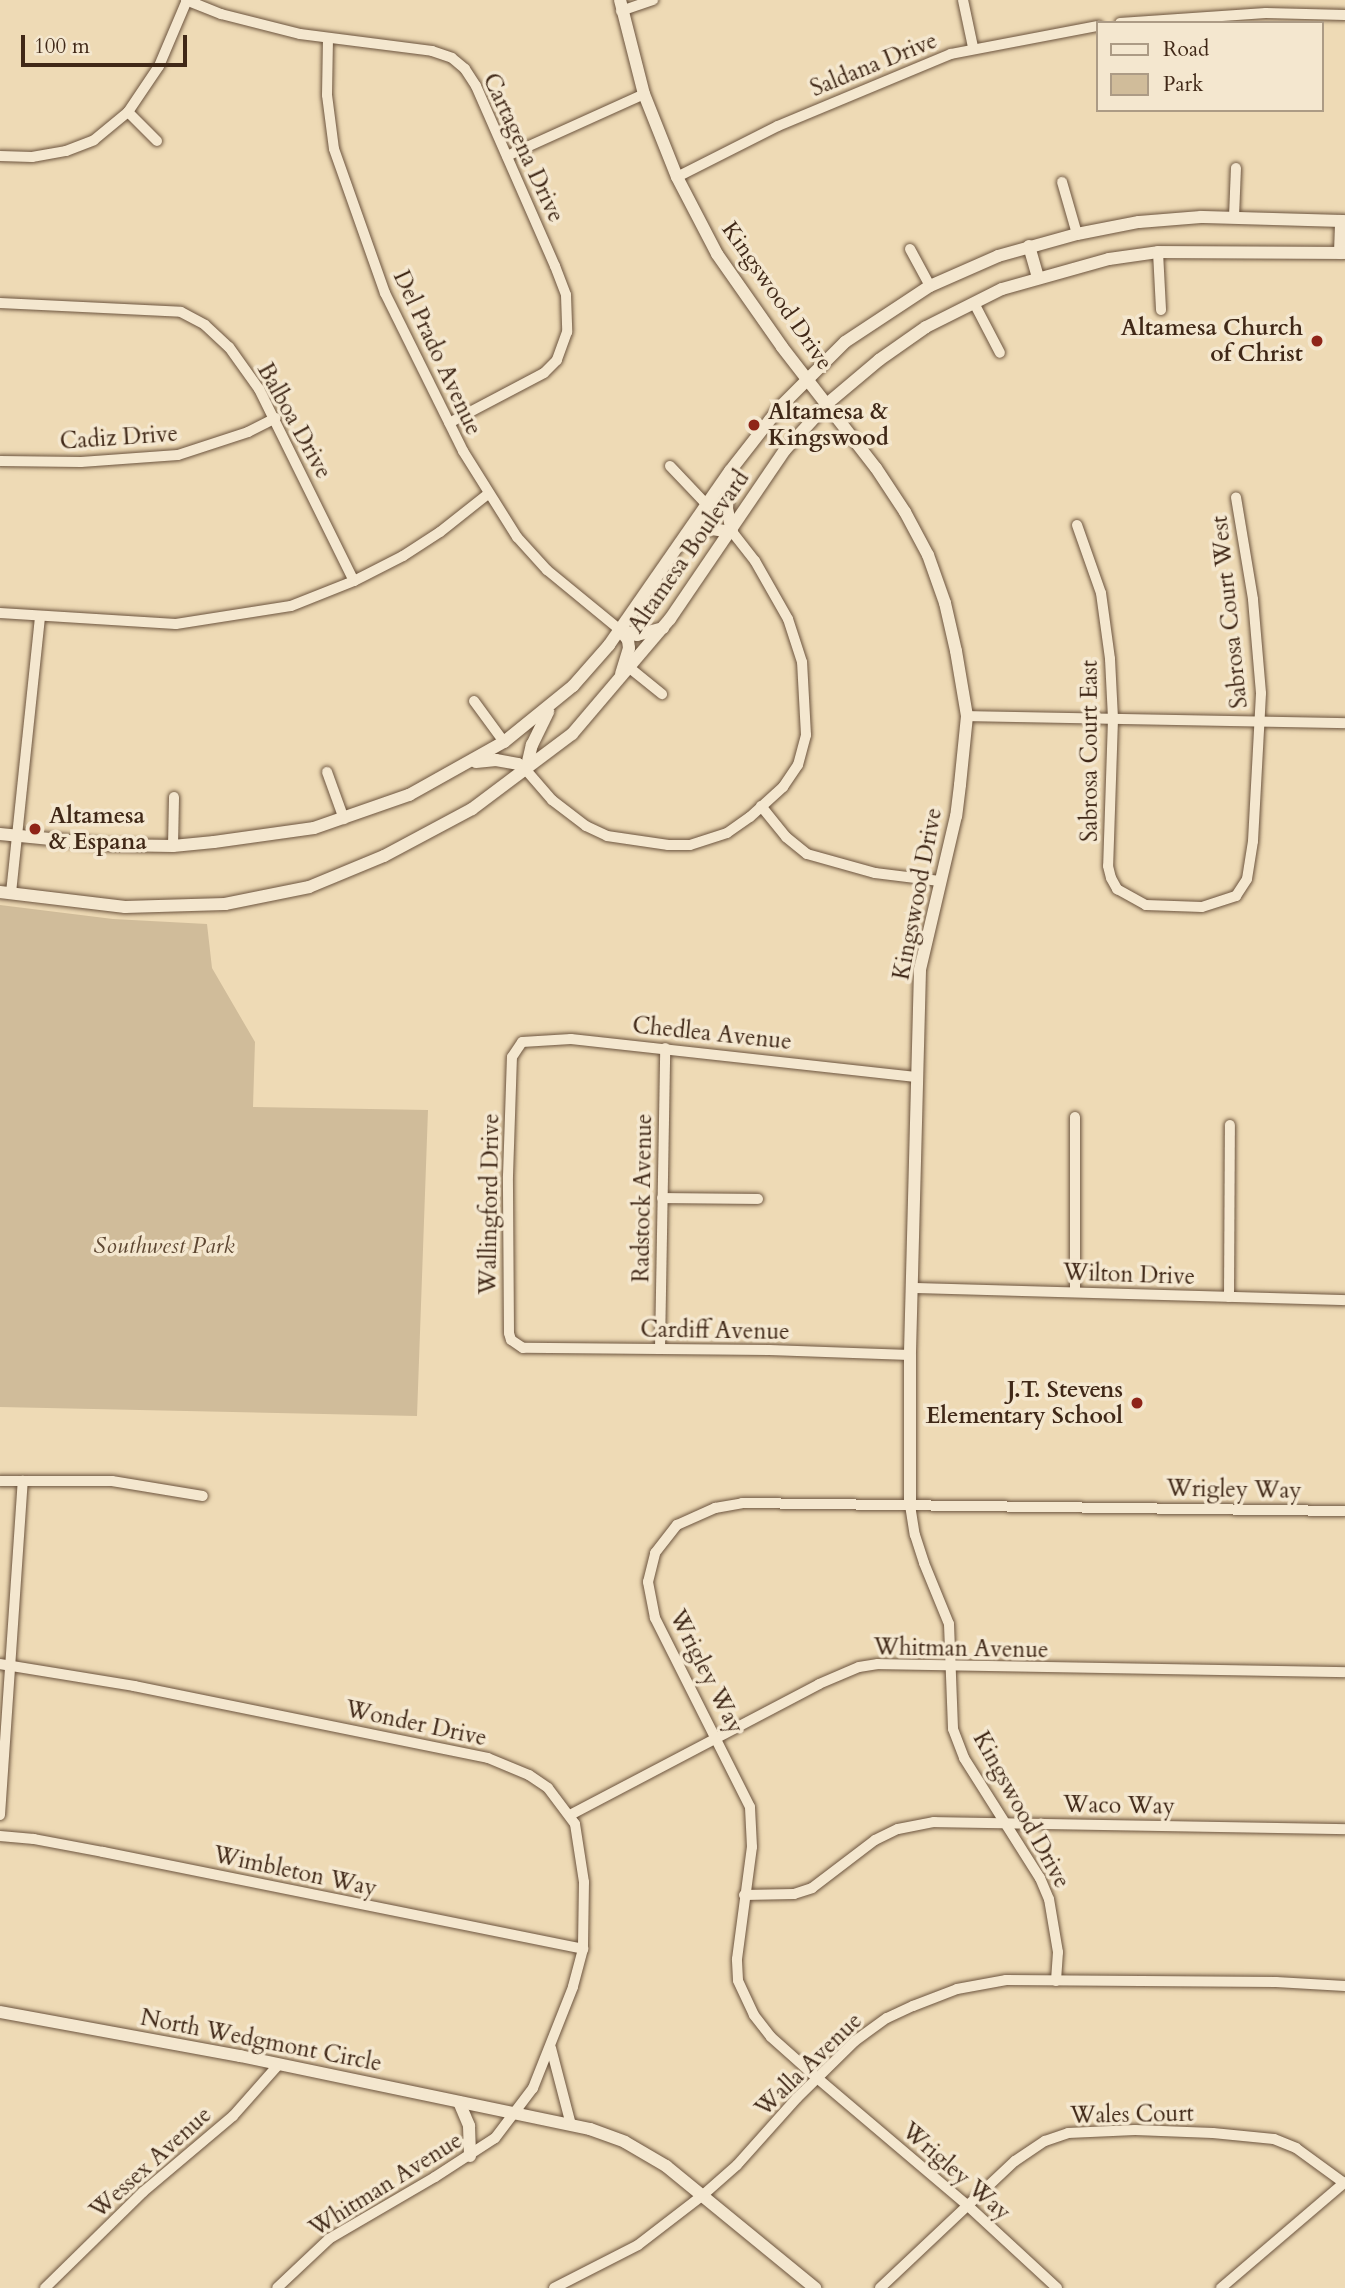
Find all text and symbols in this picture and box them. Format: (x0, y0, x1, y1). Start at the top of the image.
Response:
scale bar (24, 21, 191, 65)
legend (1096, 21, 1324, 112)
street label: Saldana Drive (807, 27, 941, 103)
text: 100 m (34, 32, 90, 61)
text: Road (1163, 35, 1209, 64)
street label: Cartagena Drive (476, 69, 570, 227)
text: Park (1163, 70, 1203, 99)
street label: Kingswood Drive (716, 217, 838, 375)
street label: Del Prado Avenue (387, 266, 487, 440)
place label: Altamesa Church of Christ (1121, 314, 1303, 368)
marker: Altamesa Church of Christ (1309, 333, 1325, 349)
street label: Balboa Drive (251, 358, 337, 484)
place label: Altamesa & Kingswood (768, 398, 889, 452)
marker: Altamesa & Kingswood (746, 417, 762, 433)
street label: Cadiz Drive (59, 420, 179, 456)
street label: Altamesa Boulevard (623, 465, 755, 639)
street label: Sabrosa Court West (1206, 514, 1254, 710)
street label: Sabrosa Court East (1076, 660, 1104, 842)
place label: Altamesa & Espana (49, 802, 147, 856)
street label: Kingswood Drive (888, 806, 948, 982)
marker: Altamesa & Espana (27, 821, 43, 837)
street label: Chedlea Avenue (631, 1012, 793, 1056)
street label: Wallingford Drive (475, 1113, 505, 1295)
street label: Radstock Avenue (628, 1113, 658, 1283)
park label: Southwest Park (93, 1232, 235, 1260)
street label: Wilton Drive (1062, 1259, 1196, 1291)
street label: Cardiff Avenue (640, 1316, 790, 1346)
place label: J.T. Stevens Elementary School (926, 1376, 1123, 1430)
marker: J.T. Stevens Elementary School (1129, 1395, 1145, 1411)
street label: Wrigley Way (1166, 1475, 1302, 1505)
street label: Wrigley Way (663, 1605, 749, 1739)
street label: Whitman Avenue (873, 1634, 1049, 1664)
street label: Wonder Drive (343, 1696, 489, 1752)
street label: Kingswood Drive (967, 1727, 1075, 1893)
street label: Waco Way (1063, 1791, 1175, 1821)
street label: Wimbleton Way (211, 1841, 379, 1903)
street label: North Wedgmont Circle (138, 2004, 384, 2078)
street label: Walla Avenue (750, 2007, 868, 2123)
street label: Wales Court (1070, 2100, 1194, 2130)
street label: Wessex Avenue (85, 2101, 217, 2225)
street label: Wrigley Way (896, 2117, 1016, 2227)
street label: Whitman Avenue (304, 2127, 468, 2243)

